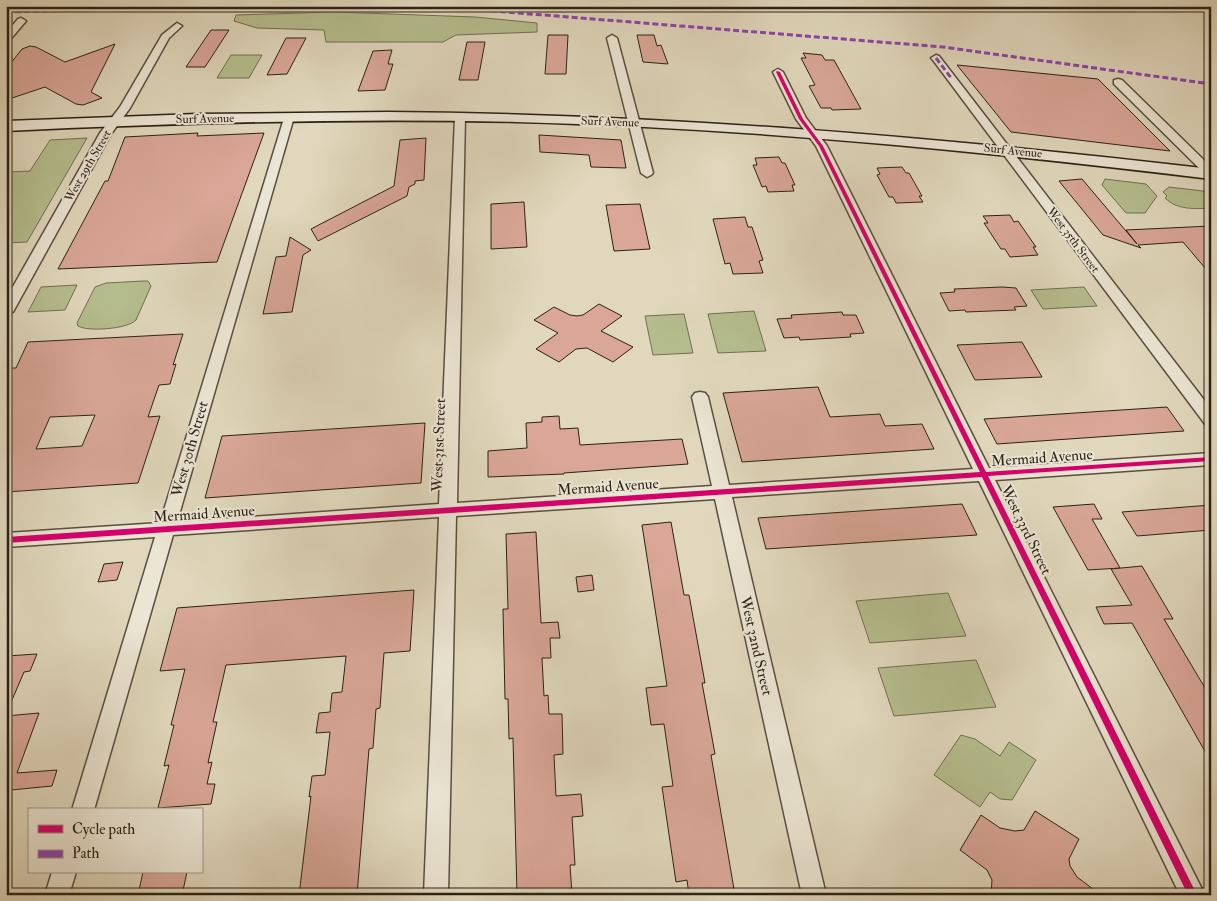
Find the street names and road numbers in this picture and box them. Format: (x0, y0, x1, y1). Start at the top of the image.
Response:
street label: Surf Avenue (176, 111, 234, 127)
street label: Surf Avenue (581, 113, 639, 131)
street label: West 29th Street (61, 127, 115, 205)
street label: Surf Avenue (983, 140, 1043, 162)
street label: West 35th Street (1043, 203, 1103, 276)
street label: West 31st Street (428, 398, 450, 493)
street label: West 30th Street (167, 399, 213, 500)
street label: Mermaid Avenue (991, 445, 1093, 471)
street label: Mermaid Avenue (557, 474, 659, 500)
street label: West 33rd Street (996, 481, 1056, 578)
street label: Mermaid Avenue (153, 501, 255, 527)
street label: West 32nd Street (735, 594, 777, 698)

